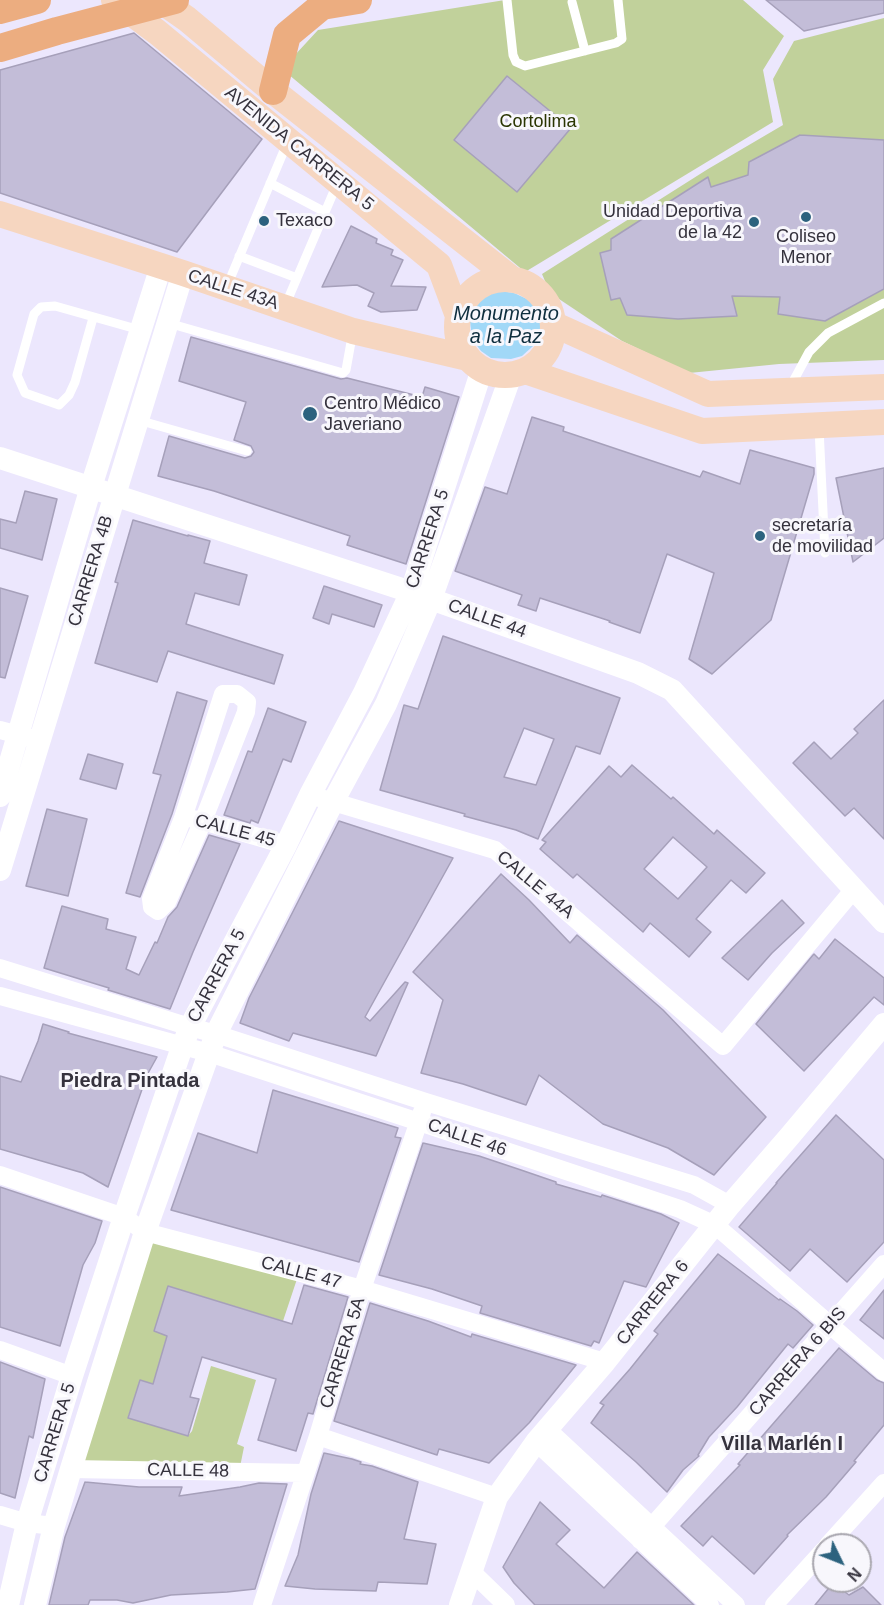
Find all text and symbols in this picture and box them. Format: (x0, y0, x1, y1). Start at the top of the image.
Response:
street label: AVENIDA CARRERA 5 (220, 82, 378, 216)
park label: Cortolima (499, 111, 577, 133)
place label: Unidad Deportiva de la 42 (603, 201, 742, 244)
place label: Texaco (276, 210, 333, 232)
marker: Coliseo Menor (799, 210, 813, 224)
marker: Texaco (257, 214, 271, 228)
marker: Unidad Deportiva de la 42 (747, 215, 761, 229)
place label: Coliseo Menor (776, 226, 836, 268)
street label: CALLE 43A (185, 265, 281, 315)
water label: Monumento a la Paz (453, 302, 559, 349)
place label: Centro Médico Javeriano (324, 393, 441, 436)
marker: Centro Médico Javeriano (301, 405, 319, 423)
street label: CARRERA 5 (402, 487, 454, 591)
street label: CARRERA 4B (64, 513, 118, 629)
place label: secretaría de movilidad (772, 515, 873, 558)
marker: secretaría de movilidad (753, 529, 767, 543)
street label: CALLE 44 (445, 595, 529, 643)
street label: CALLE 45 (193, 810, 277, 852)
street label: CALLE 44A (492, 846, 578, 924)
street label: CARRERA 5 (183, 925, 251, 1027)
district label: Piedra Pintada (61, 1069, 199, 1093)
street label: CALLE 46 (425, 1114, 509, 1162)
street label: CALLE 47 (259, 1252, 343, 1294)
street label: CARRERA 6 (612, 1256, 694, 1350)
street label: CARRERA 5A (316, 1295, 370, 1411)
street label: CARRERA 6 BIS (745, 1303, 851, 1421)
street label: CARRERA 5 (30, 1381, 80, 1485)
district label: Villa Marlén I (721, 1432, 843, 1456)
street label: CALLE 48 (147, 1459, 229, 1483)
north arrow (812, 1533, 872, 1593)
text: N (844, 1564, 864, 1584)

